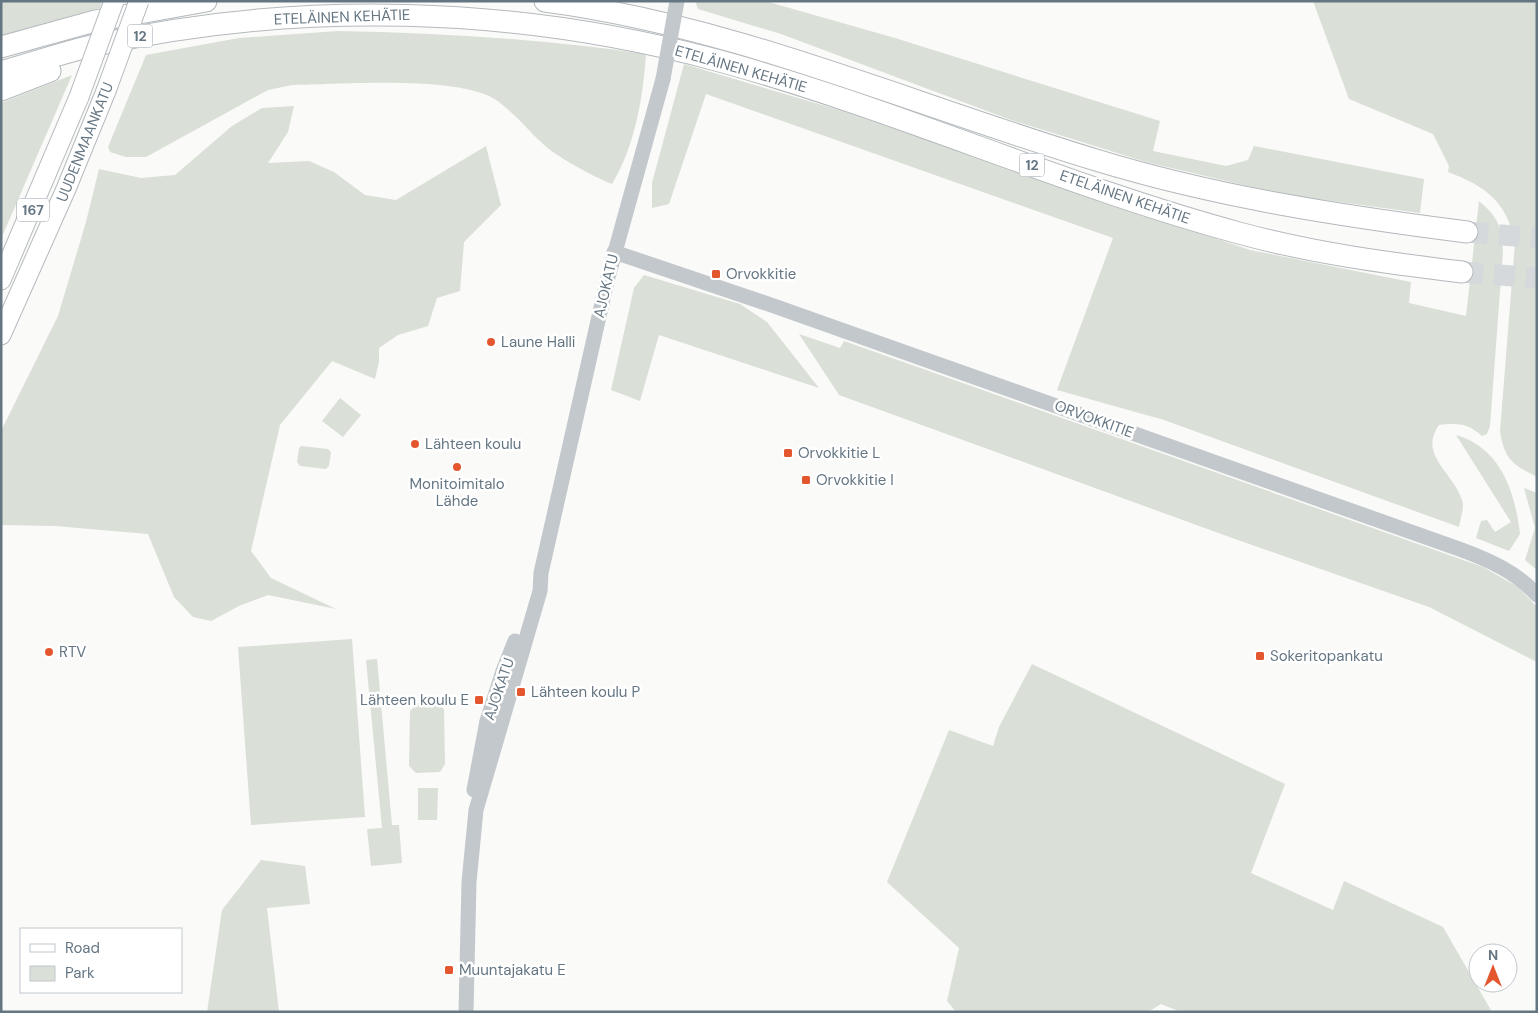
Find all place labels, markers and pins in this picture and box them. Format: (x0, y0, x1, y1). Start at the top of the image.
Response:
place label: Orvokkitie (726, 264, 796, 284)
marker: Orvokkitie (710, 268, 722, 280)
place label: Laune Halli (501, 332, 575, 352)
marker: Laune Halli (485, 336, 497, 348)
place label: Lähteen koulu (425, 434, 521, 454)
marker: Lähteen koulu (409, 438, 421, 450)
place label: Orvokkitie L (798, 443, 880, 463)
marker: Orvokkitie L (782, 447, 794, 459)
marker: Monitoimitalo Lähde (451, 461, 463, 473)
place label: Orvokkitie I (816, 470, 894, 490)
place label: Monitoimitalo Lähde (409, 474, 505, 511)
marker: Orvokkitie I (800, 474, 812, 486)
place label: RTV (59, 642, 86, 662)
marker: RTV (43, 646, 55, 658)
place label: Sokeritopankatu (1270, 646, 1383, 666)
marker: Sokeritopankatu (1254, 650, 1266, 662)
place label: Lähteen koulu P (531, 682, 640, 702)
marker: Lähteen koulu P (515, 686, 527, 698)
place label: Lähteen koulu E (360, 690, 469, 710)
marker: Lähteen koulu E (473, 694, 485, 706)
place label: Muuntajakatu E (459, 960, 566, 980)
marker: Muuntajakatu E (443, 964, 455, 976)

